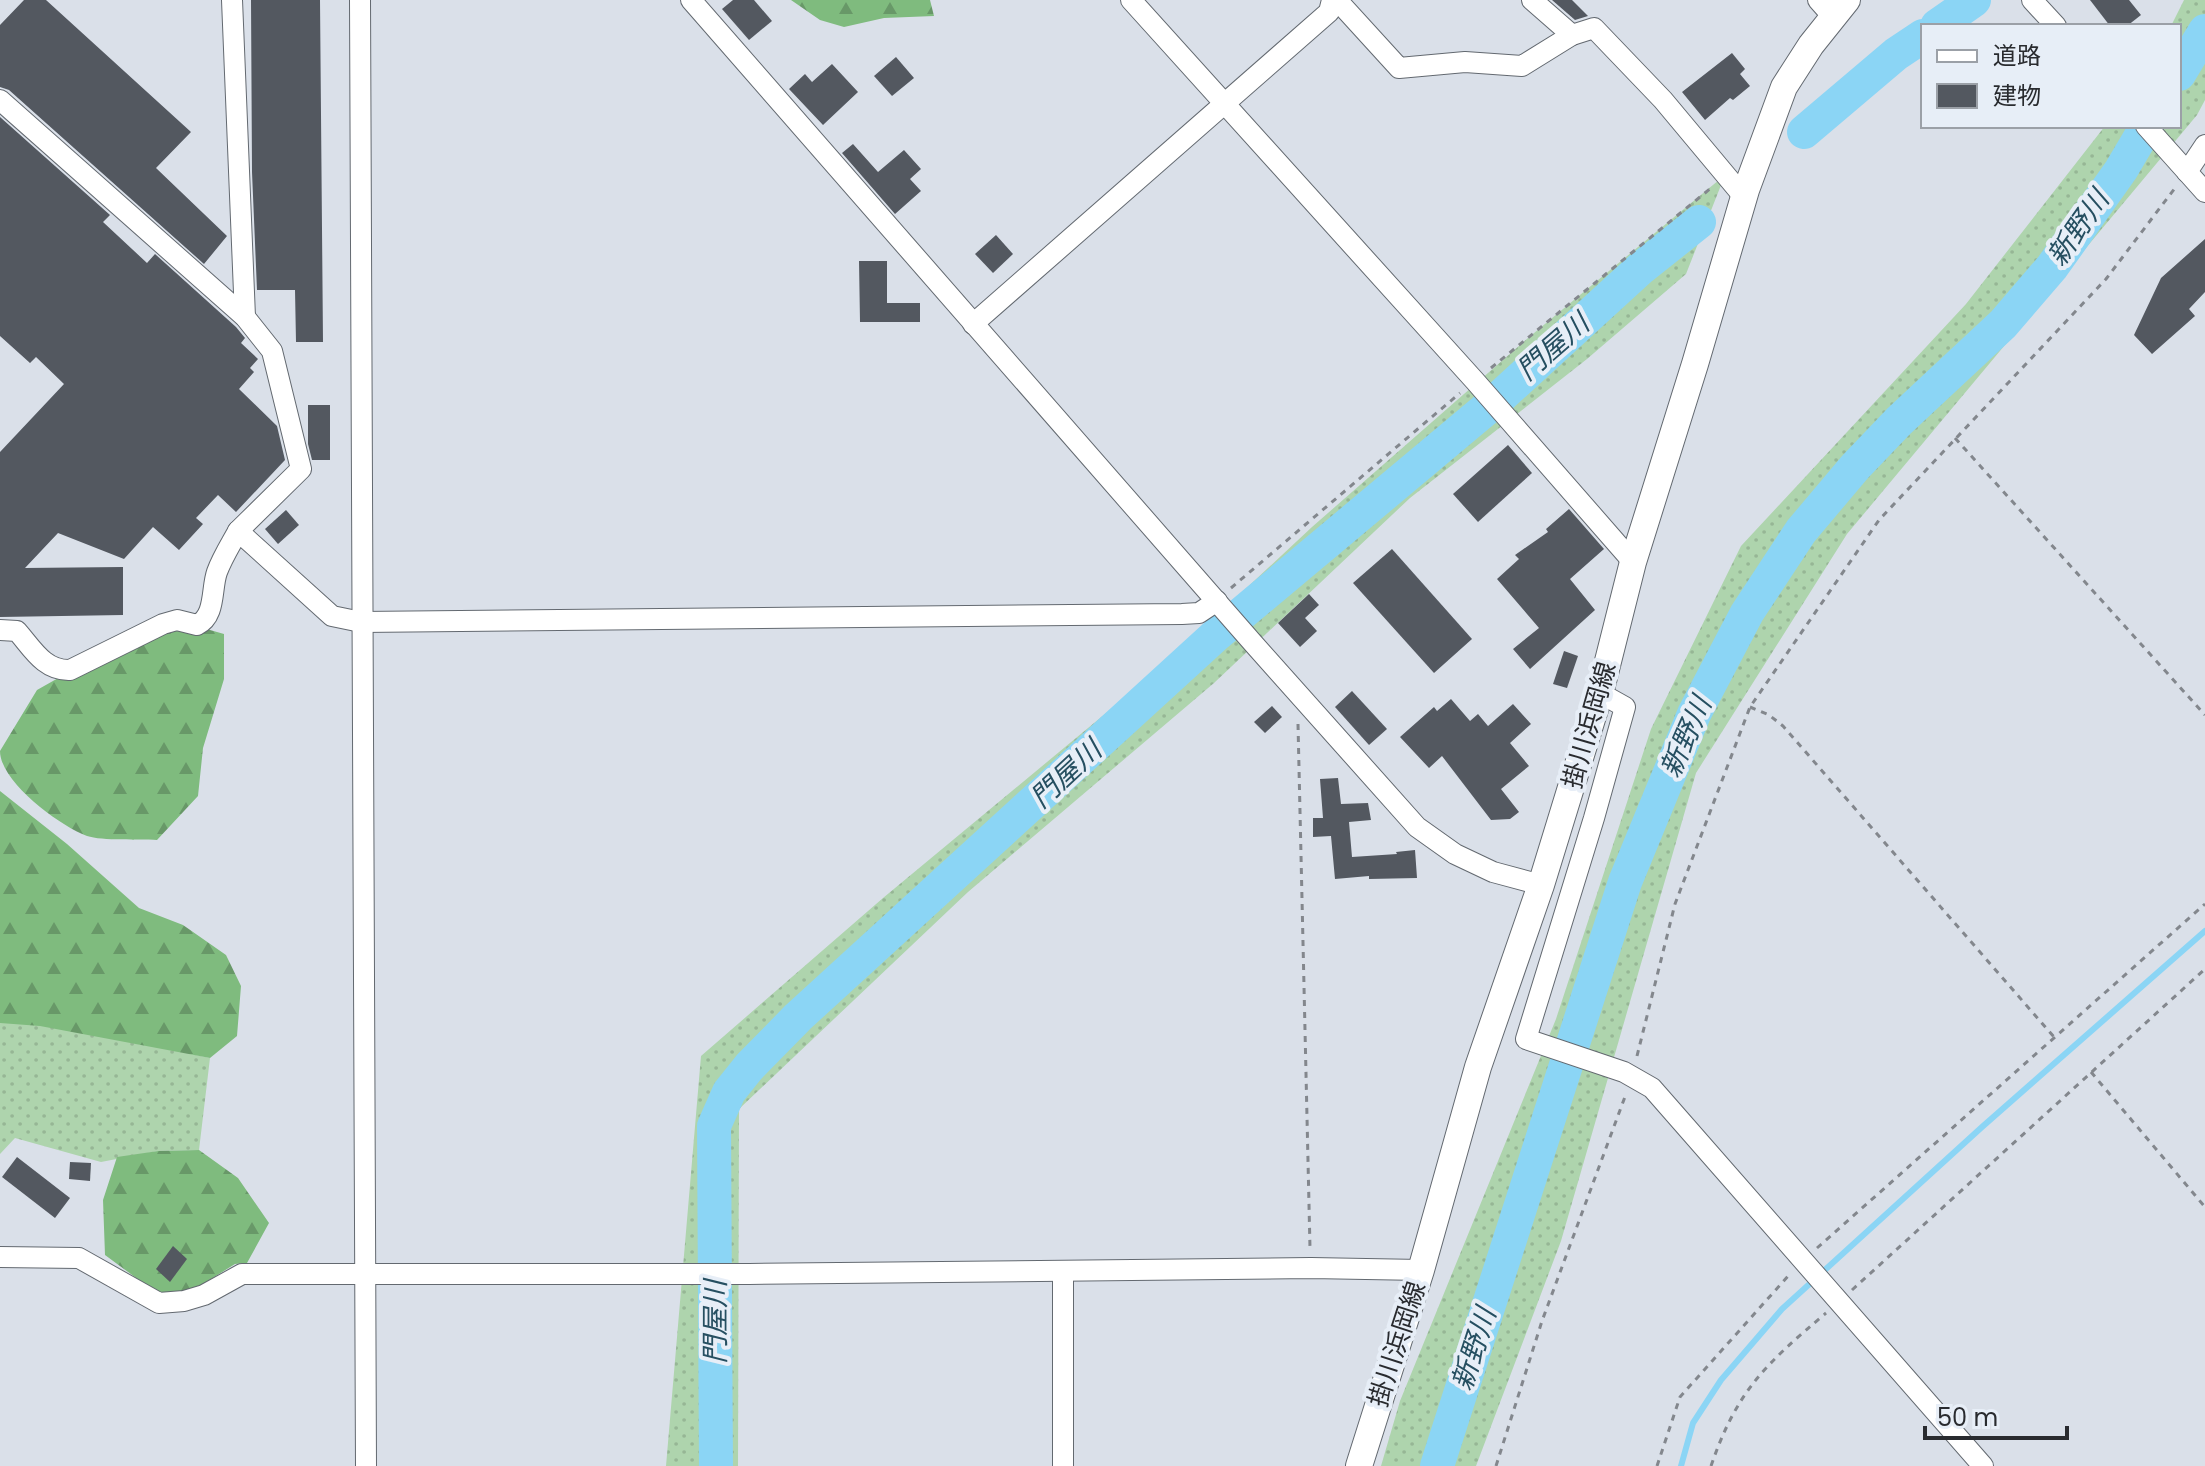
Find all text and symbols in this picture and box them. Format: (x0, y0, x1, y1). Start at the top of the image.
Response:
legend (1921, 24, 2181, 128)
text: 道路 (1993, 39, 2041, 72)
text: 建物 (1993, 79, 2041, 112)
water label: 新野川 (2038, 180, 2120, 274)
water label: 門屋川 (1509, 303, 1600, 389)
street label: 掛川浜岡線 (1554, 658, 1624, 792)
water label: 新野川 (1651, 688, 1722, 783)
water label: 門屋川 (1022, 729, 1112, 817)
water label: 門屋川 (696, 1277, 735, 1364)
street label: 掛川浜岡線 (1360, 1277, 1434, 1411)
water label: 新野川 (1442, 1300, 1506, 1395)
scale bar (1925, 1390, 2067, 1440)
text: 50 m (1937, 1401, 1998, 1434)

